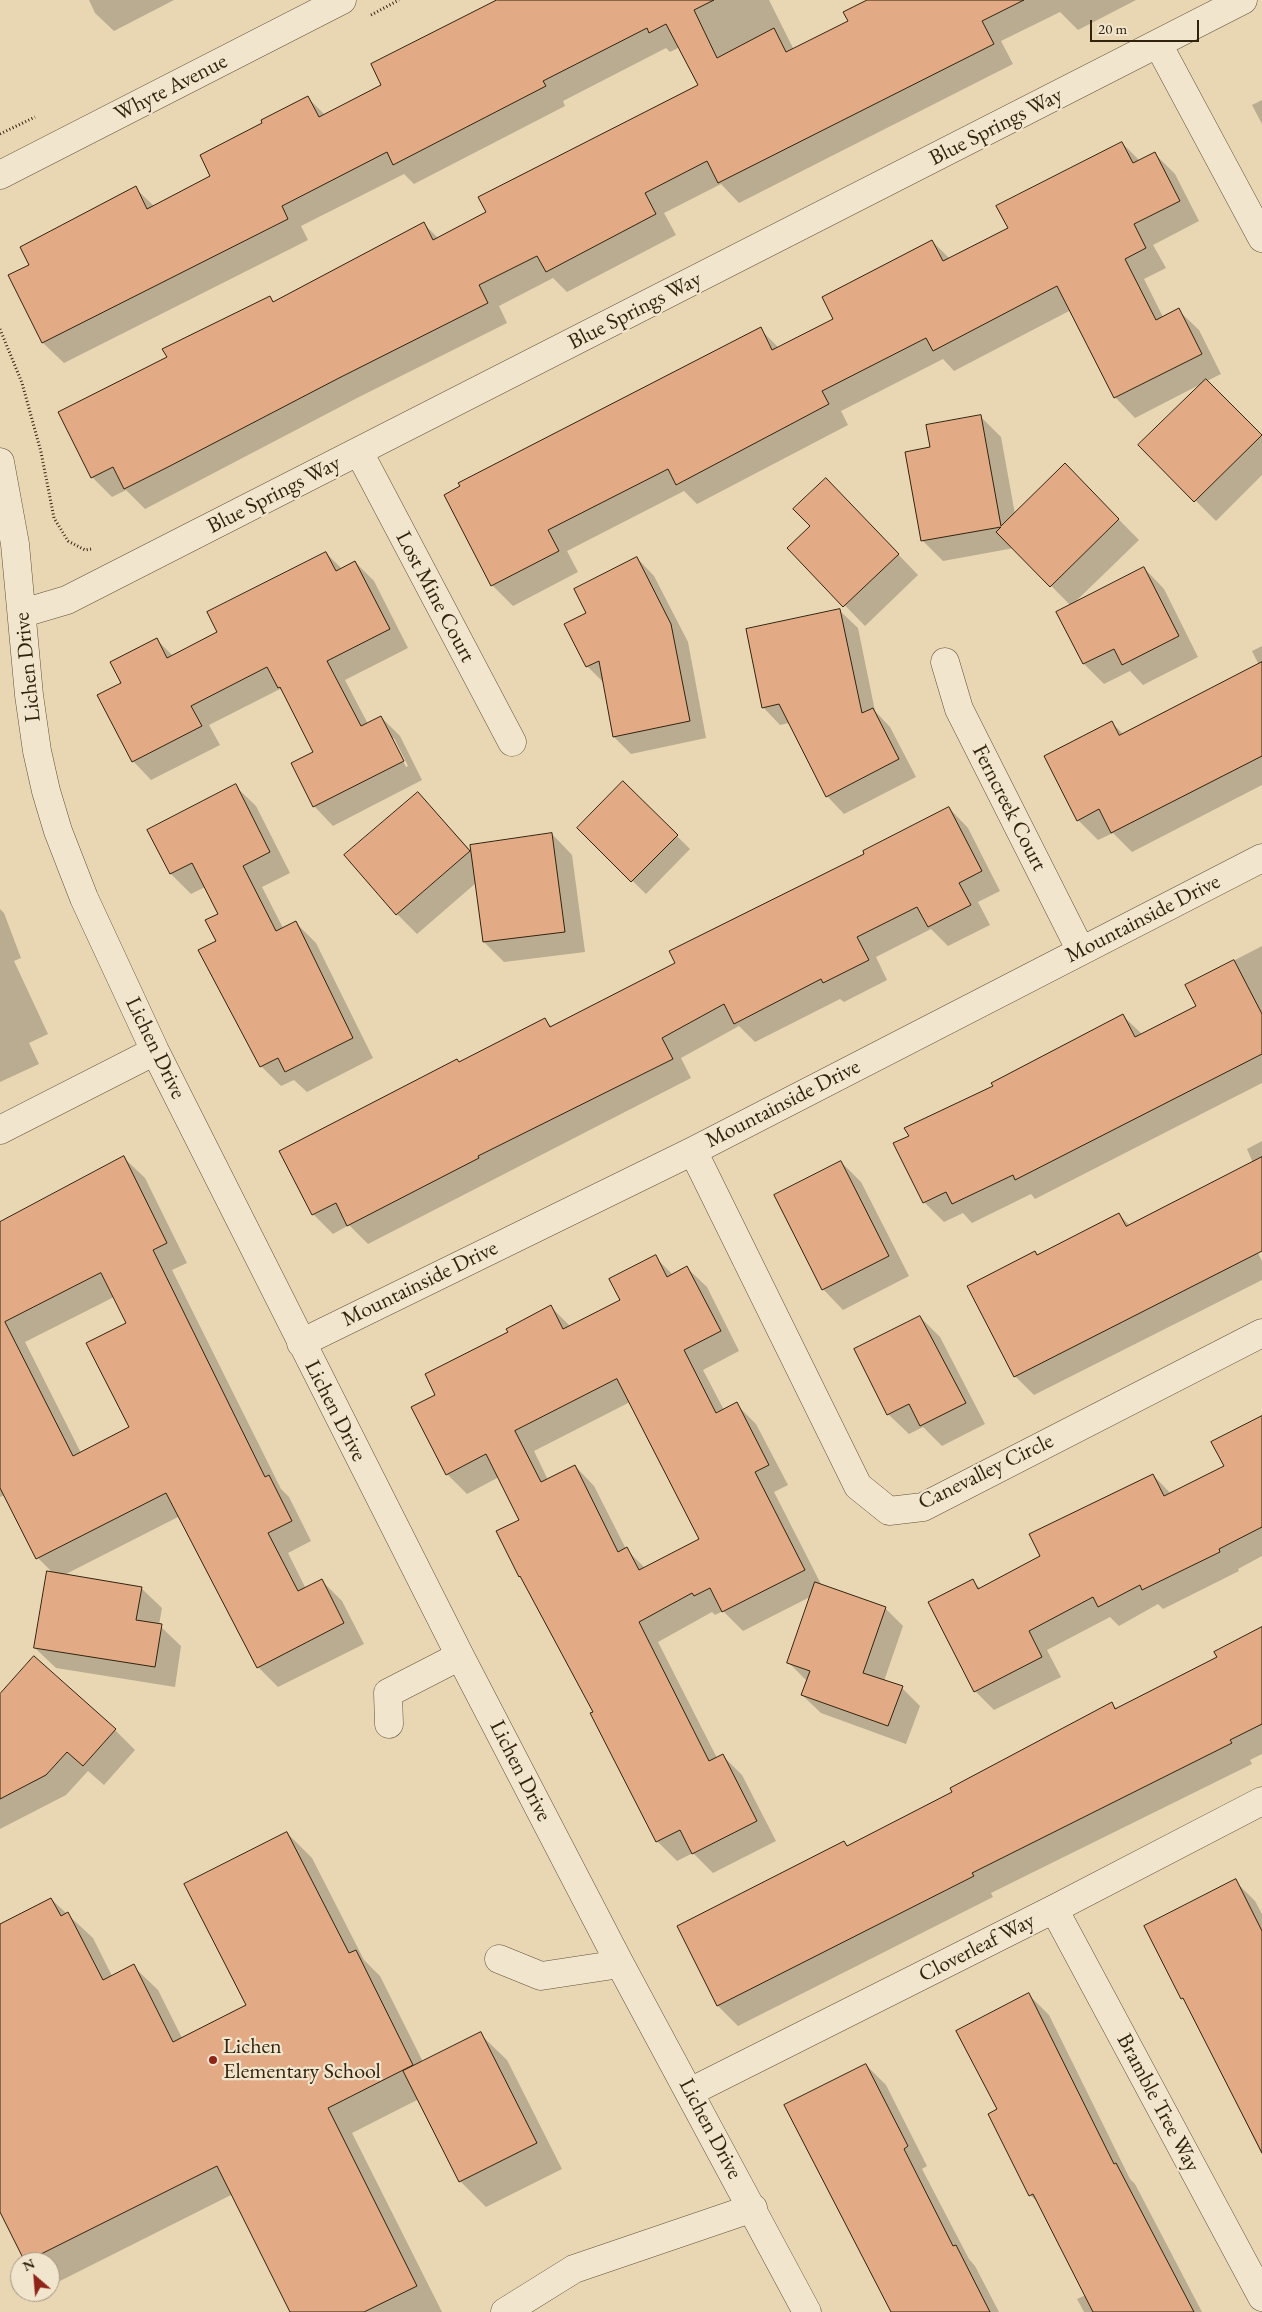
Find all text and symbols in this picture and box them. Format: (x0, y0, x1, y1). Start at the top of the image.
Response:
scale bar (1092, 10, 1201, 42)
text: 20 m (1098, 19, 1127, 38)
street label: Whyte Avenue (110, 48, 232, 128)
street label: Blue Springs Way (925, 82, 1067, 172)
street label: Blue Springs Way (564, 266, 706, 356)
street label: Blue Springs Way (203, 450, 345, 540)
street label: Lost Mine Court (389, 527, 481, 667)
street label: Lichen Drive (9, 611, 47, 723)
street label: Ferncreek Court (966, 740, 1052, 876)
street label: Mountainside Drive (1061, 869, 1225, 969)
street label: Lichen Drive (119, 993, 191, 1103)
street label: Mountainside Drive (701, 1054, 865, 1154)
street label: Mountainside Drive (338, 1235, 502, 1333)
street label: Lichen Drive (298, 1356, 372, 1466)
street label: Canevalley Circle (914, 1428, 1058, 1516)
street label: Lichen Drive (483, 1716, 557, 1826)
street label: Cloverleaf Way (915, 1907, 1039, 1989)
street label: Bramble Tree Way (1110, 2029, 1206, 2177)
place label: Lichen Elementary School (223, 2034, 381, 2086)
marker: Lichen Elementary School (207, 2054, 219, 2066)
street label: Lichen Drive (672, 2074, 748, 2184)
north arrow (10, 2252, 60, 2302)
text: N (20, 2254, 38, 2275)

